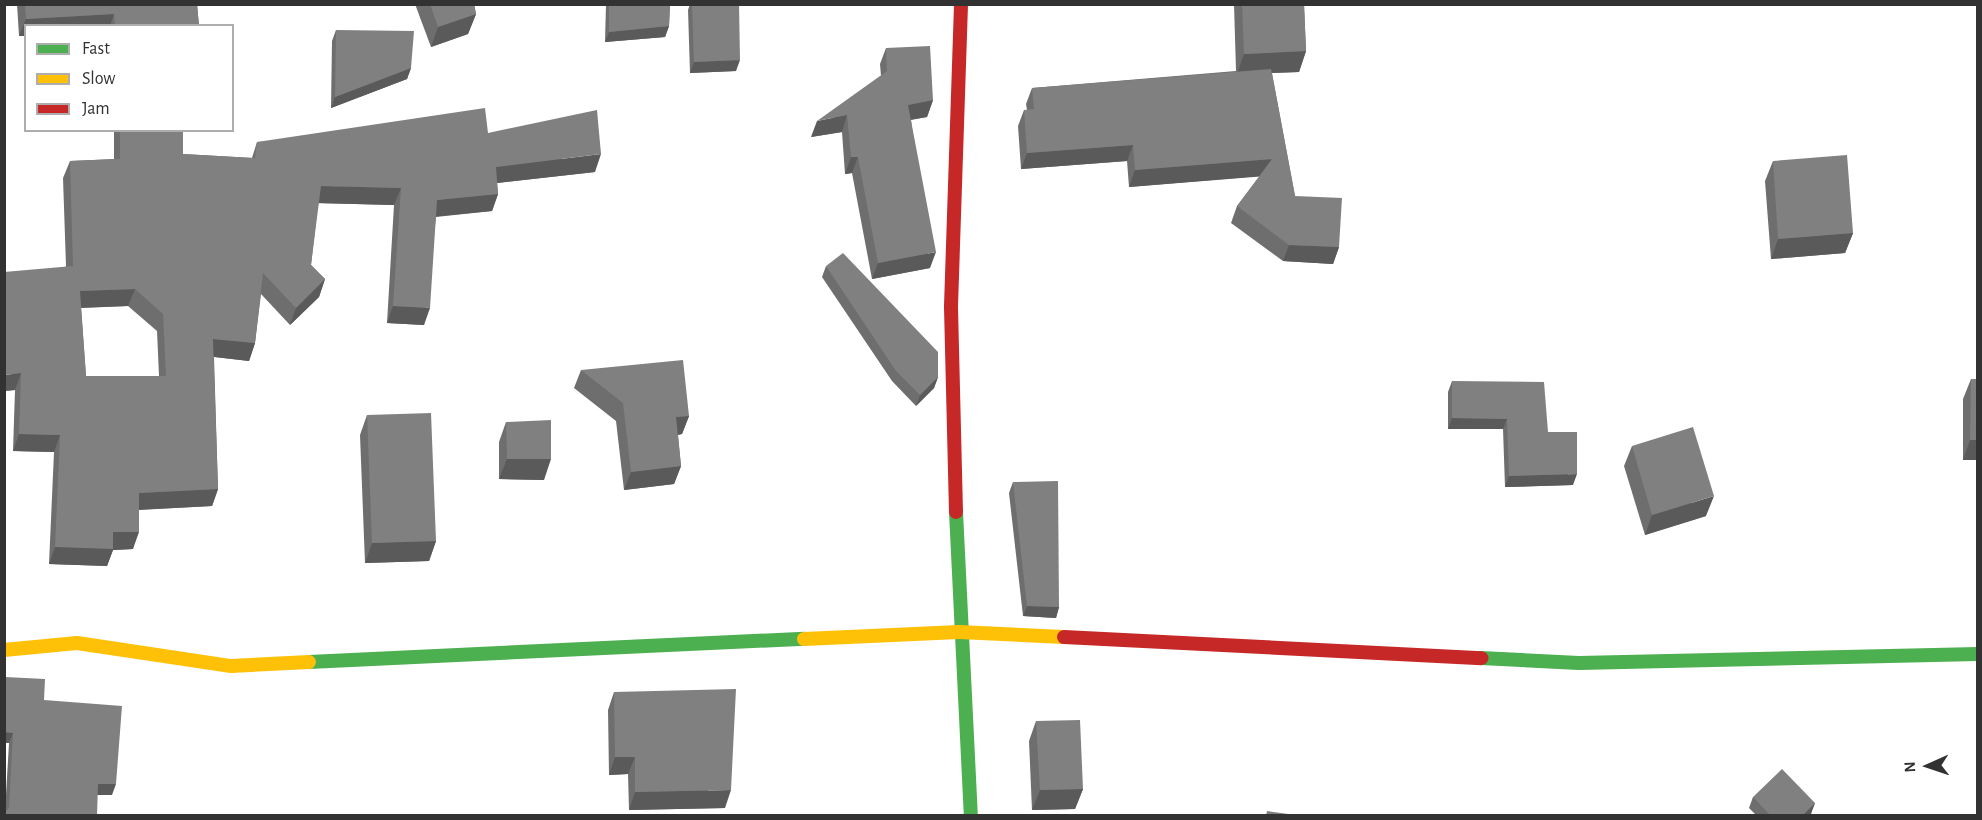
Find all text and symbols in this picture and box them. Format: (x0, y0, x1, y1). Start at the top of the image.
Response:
legend (24, 24, 234, 132)
text: Fast (82, 40, 110, 58)
text: Slow (82, 70, 115, 88)
text: Jam (82, 100, 110, 118)
north arrow (1898, 736, 1958, 796)
text: N (1902, 761, 1918, 773)

